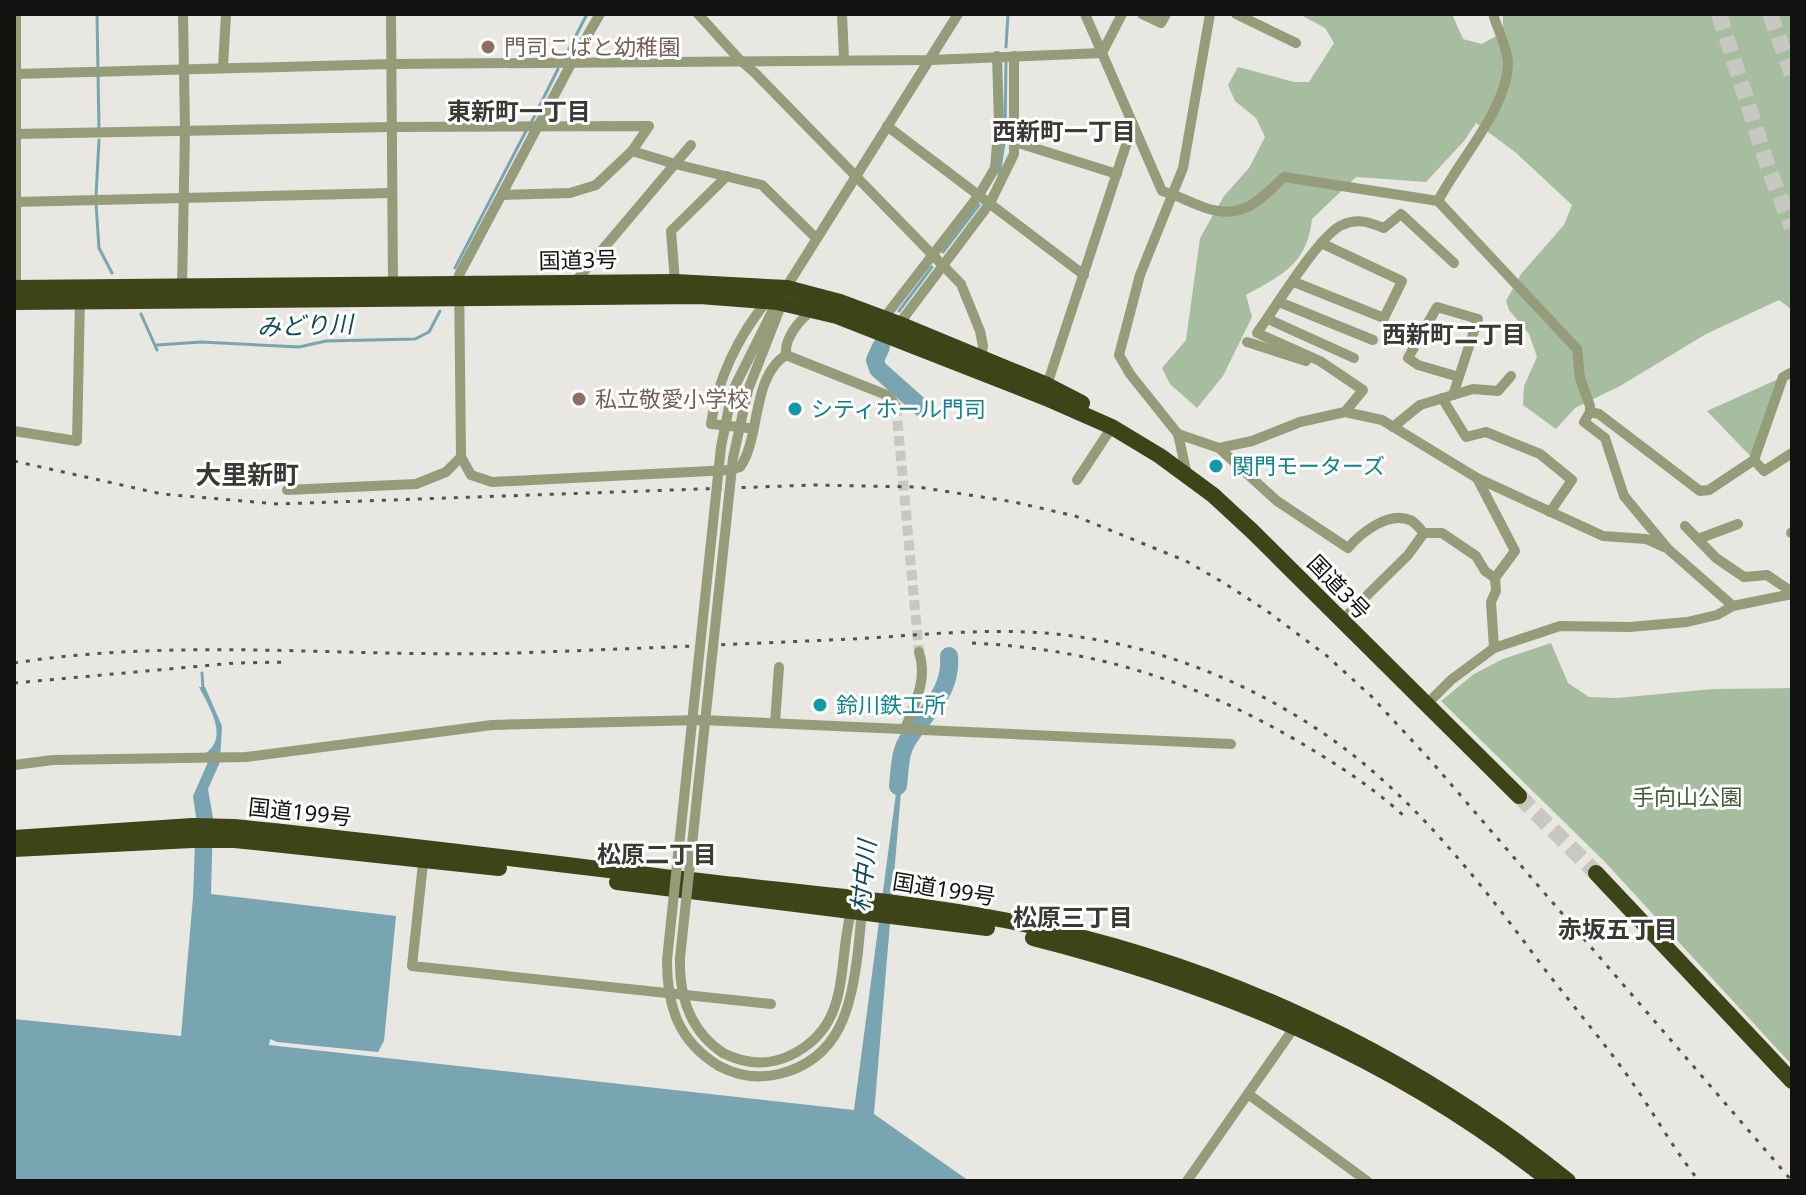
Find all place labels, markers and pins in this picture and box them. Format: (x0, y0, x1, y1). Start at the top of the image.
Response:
place label: 門司こばと幼稚園 (504, 31, 680, 61)
marker: 門司こばと幼稚園 (479, 38, 497, 56)
place label: 私立敬愛小学校 (595, 383, 749, 413)
marker: 私立敬愛小学校 (570, 390, 588, 408)
place label: シティホール門司 (811, 393, 986, 423)
marker: シティホール門司 (786, 400, 804, 418)
place label: 関門モーターズ (1232, 450, 1385, 480)
marker: 関門モーターズ (1207, 457, 1225, 475)
place label: 鈴川鉄工所 (836, 689, 946, 719)
marker: 鈴川鉄工所 (811, 696, 829, 714)

